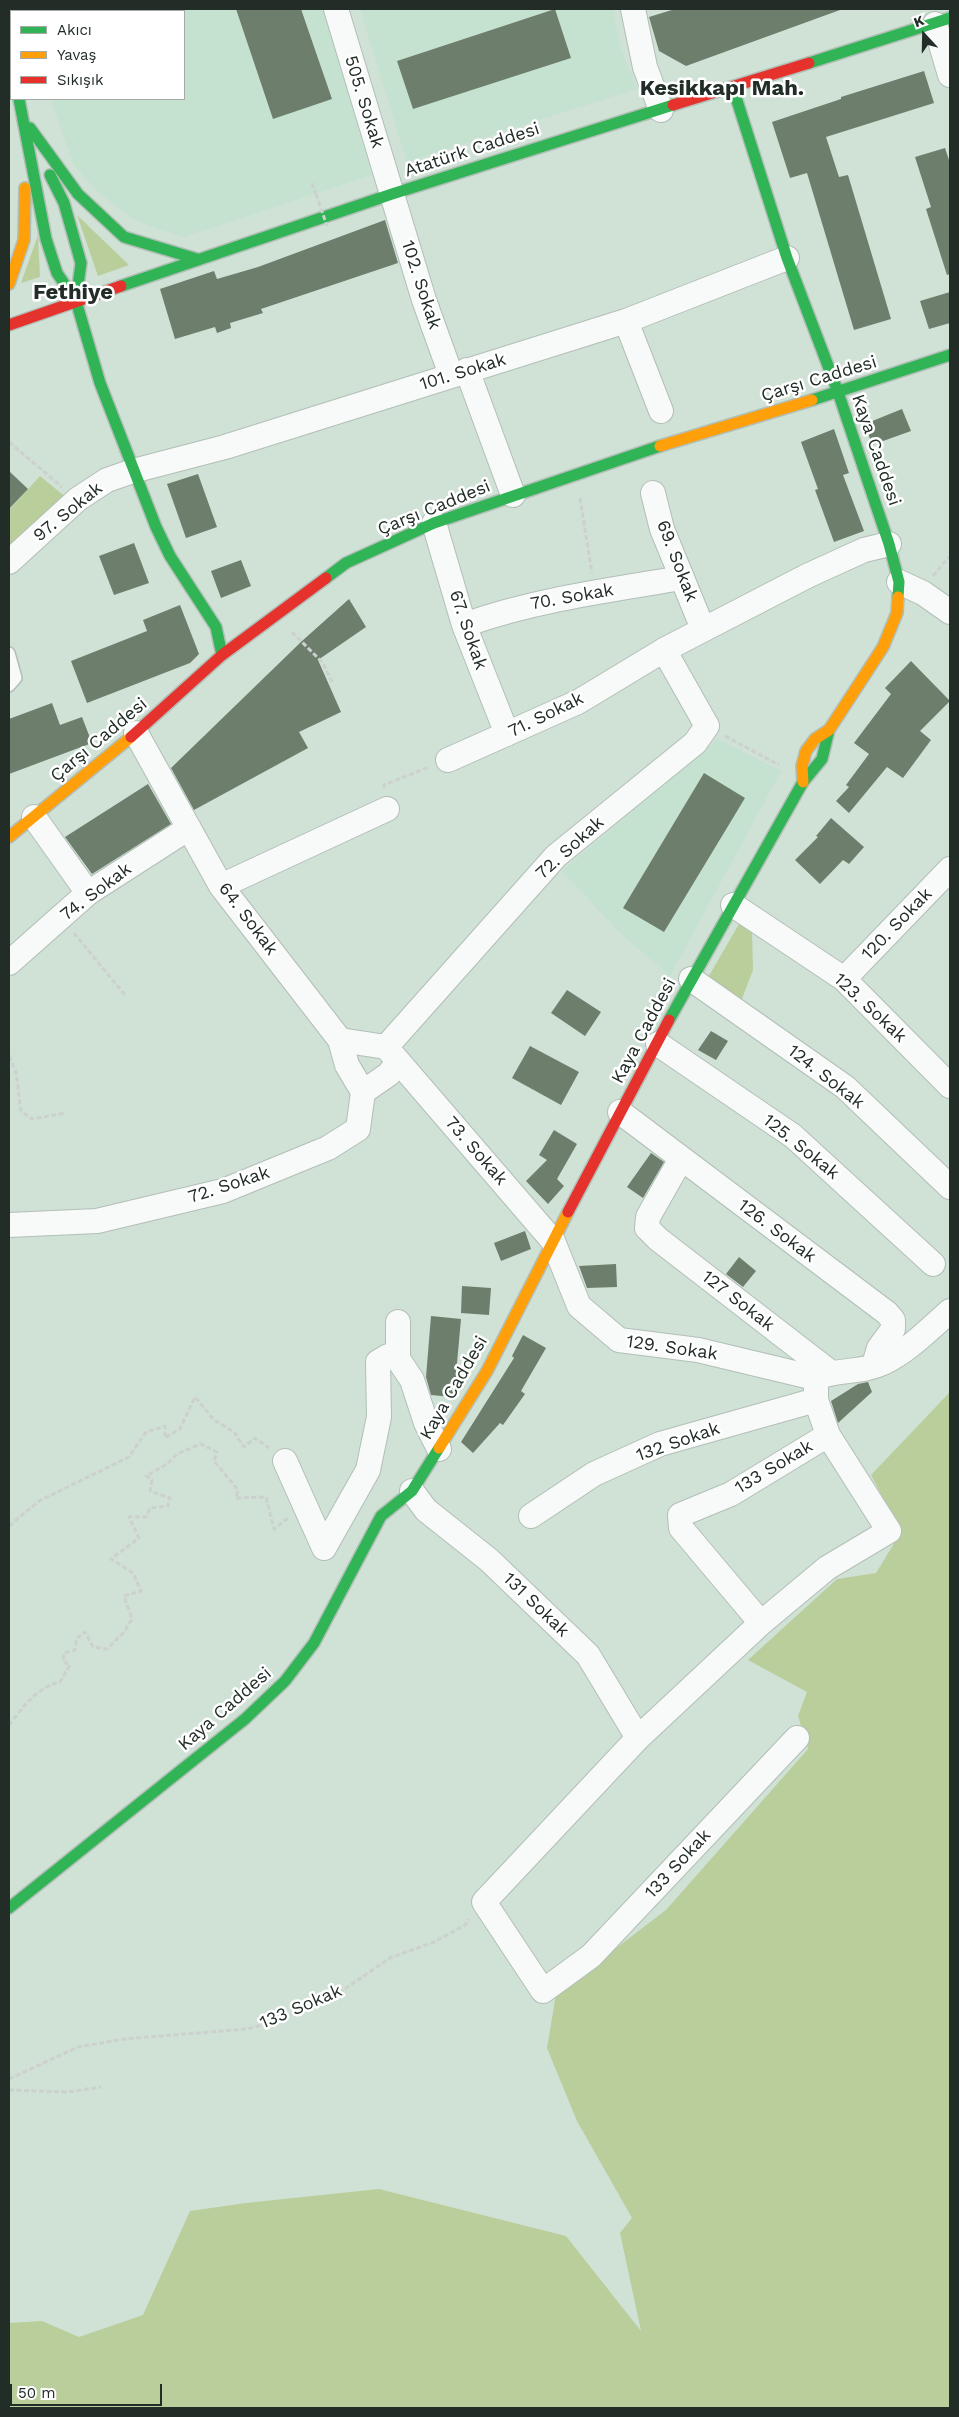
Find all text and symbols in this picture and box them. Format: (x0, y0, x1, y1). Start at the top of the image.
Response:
legend (10, 10, 185, 100)
north arrow (899, 10, 949, 60)
text: K (911, 12, 926, 30)
text: Akıcı (57, 21, 92, 39)
text: Yavaş (57, 46, 97, 64)
street label: 505. Sokak (340, 53, 388, 151)
text: Sıkışık (57, 71, 103, 89)
district label: Kesikkapı Mah. (640, 76, 804, 102)
street label: Atatürk Caddesi (402, 118, 542, 182)
street label: 102. Sokak (396, 238, 446, 332)
district label: Fethiye (33, 280, 113, 306)
street label: 101. Sokak (417, 349, 509, 395)
street label: Çarşı Caddesi (759, 351, 879, 407)
street label: Kaya Caddesi (847, 391, 905, 509)
street label: Çarşı Caddesi (374, 476, 494, 540)
street label: 97. Sokak (29, 478, 107, 546)
street label: 69. Sokak (652, 517, 702, 605)
street label: 70. Sokak (529, 579, 615, 615)
street label: 67. Sokak (444, 587, 492, 673)
street label: 71. Sokak (505, 688, 587, 742)
street label: Çarşı Caddesi (46, 693, 152, 787)
street label: 72. Sokak (531, 812, 609, 884)
street label: 74. Sokak (56, 858, 136, 926)
street label: 64. Sokak (214, 878, 282, 960)
street label: 120. Sokak (857, 883, 937, 965)
street label: 123. Sokak (829, 969, 911, 1047)
street label: Kaya Caddesi (607, 975, 681, 1087)
street label: 124. Sokak (783, 1040, 869, 1114)
street label: 125. Sokak (759, 1110, 843, 1184)
street label: 73. Sokak (440, 1112, 512, 1190)
street label: 72. Sokak (186, 1162, 272, 1208)
street label: 126. Sokak (734, 1195, 820, 1267)
street label: 127 Sokak (697, 1266, 779, 1336)
street label: 129. Sokak (625, 1331, 719, 1365)
street label: Kaya Caddesi (416, 1332, 492, 1444)
street label: 132 Sokak (633, 1418, 723, 1466)
street label: 133 Sokak (731, 1435, 817, 1499)
street label: 131 Sokak (498, 1568, 574, 1642)
street label: Kaya Caddesi (174, 1663, 276, 1755)
street label: 133 Sokak (640, 1825, 716, 1903)
street label: 133 Sokak (257, 1980, 345, 2034)
scale bar (12, 2374, 165, 2406)
text: 50 m (18, 2384, 55, 2402)

